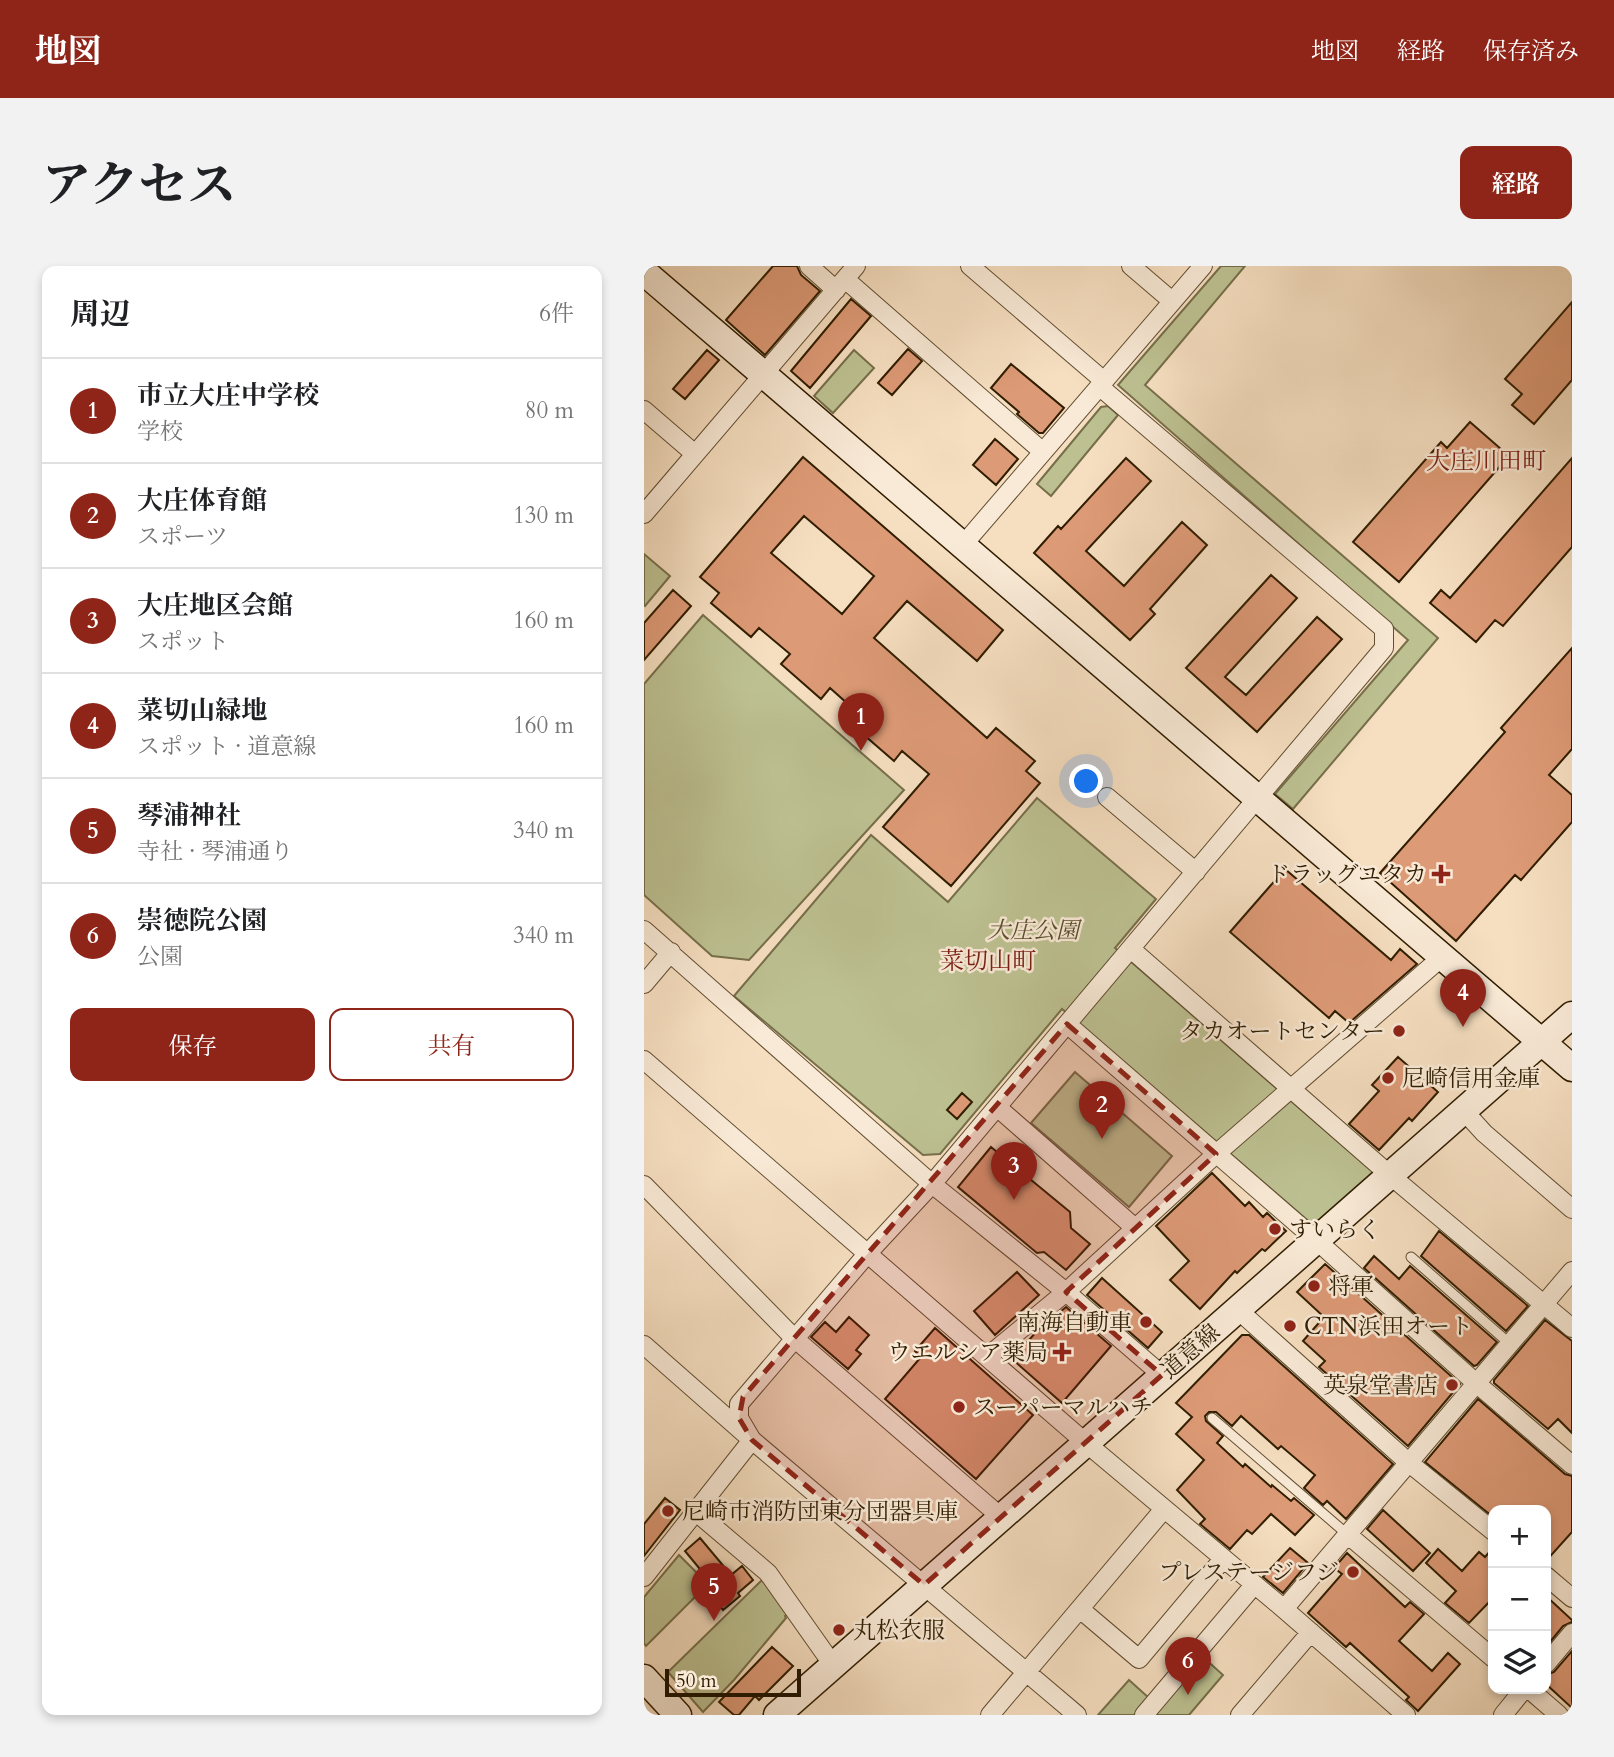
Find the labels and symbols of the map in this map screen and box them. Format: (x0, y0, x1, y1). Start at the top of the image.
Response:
district label: 大庄川田町 (1426, 445, 1546, 478)
pin: 1 (838, 693, 884, 751)
your location (1069, 764, 1103, 798)
place label: ドラッグユタカ (1267, 859, 1427, 890)
marker: ドラッグユタカ (1433, 866, 1449, 882)
park label: 大庄公園 (987, 915, 1083, 946)
district label: 菜切山町 (940, 945, 1036, 978)
pin: 4 (1440, 969, 1486, 1027)
place label: タカオートセンター (1180, 1016, 1385, 1047)
marker: タカオートセンター (1391, 1023, 1407, 1039)
place label: 尼崎信用金庫 (1402, 1063, 1540, 1094)
marker: 尼崎信用金庫 (1380, 1070, 1396, 1086)
pin: 2 (1079, 1081, 1125, 1139)
pin: 3 (991, 1142, 1037, 1200)
place label: すいらく (1289, 1214, 1381, 1245)
marker: すいらく (1267, 1221, 1283, 1237)
place label: 将軍 (1328, 1271, 1374, 1302)
marker: 将軍 (1306, 1278, 1322, 1294)
place label: 南海自動車 (1017, 1307, 1132, 1338)
place label: CTN浜田オート (1304, 1311, 1473, 1342)
marker: 南海自動車 (1138, 1314, 1154, 1330)
street label: 道意線 (1154, 1317, 1227, 1386)
marker: CTN浜田オート (1282, 1318, 1298, 1334)
place label: ウエルシア薬局 (888, 1337, 1048, 1368)
marker: ウエルシア薬局 (1054, 1344, 1070, 1360)
place label: 英泉堂書店 (1323, 1370, 1438, 1401)
marker: 英泉堂書店 (1444, 1377, 1460, 1393)
place label: スーパーマルハチ (973, 1392, 1153, 1423)
marker: スーパーマルハチ (951, 1399, 967, 1415)
place label: 尼崎市消防団東分団器具庫 (682, 1496, 958, 1527)
marker: 尼崎市消防団東分団器具庫 (660, 1503, 676, 1519)
place label: プレステージフジ (1158, 1557, 1339, 1588)
pin: 5 (691, 1563, 737, 1621)
marker: プレステージフジ (1345, 1564, 1361, 1580)
place label: 丸松衣服 (853, 1615, 945, 1646)
marker: 丸松衣服 (831, 1622, 847, 1638)
pin: 6 (1165, 1637, 1211, 1695)
scale bar (665, 1666, 802, 1698)

